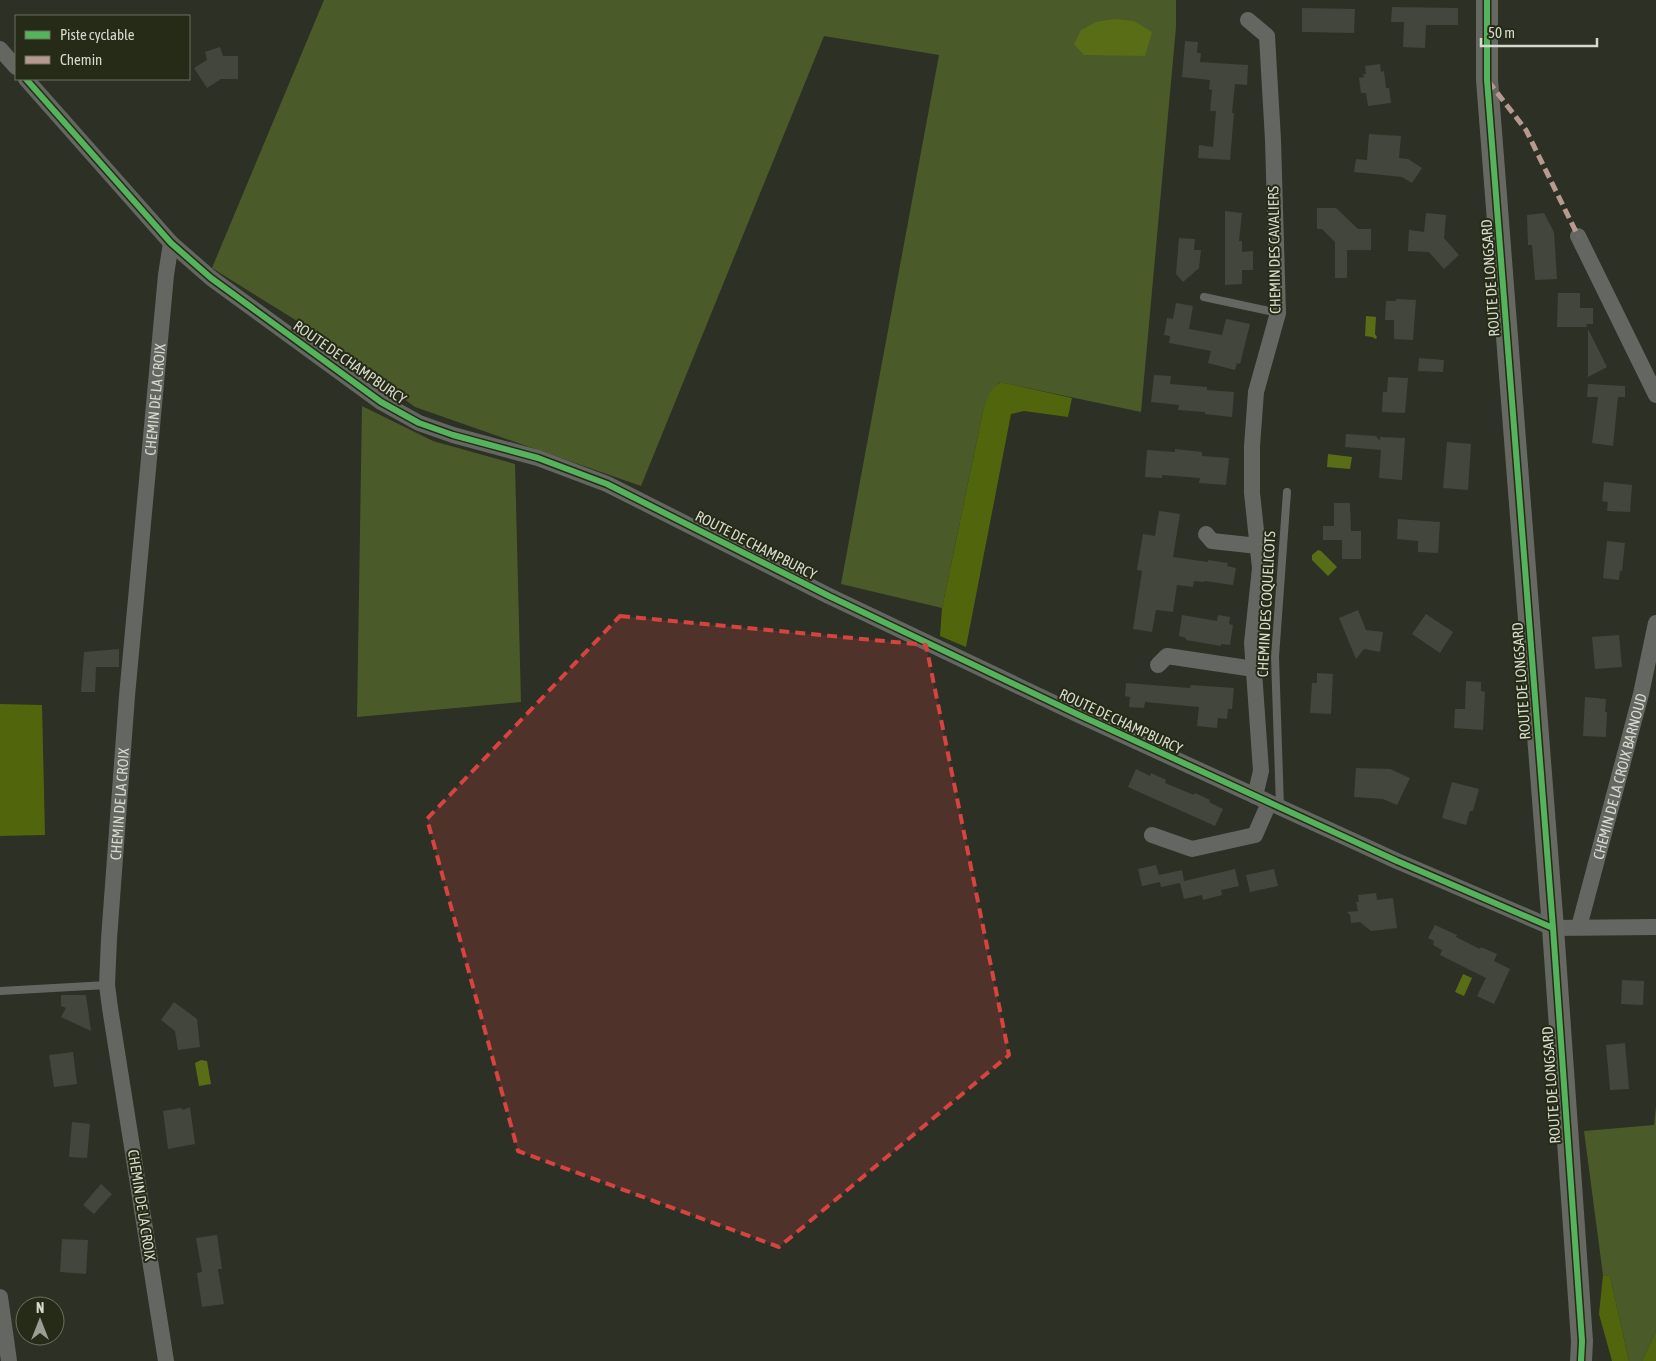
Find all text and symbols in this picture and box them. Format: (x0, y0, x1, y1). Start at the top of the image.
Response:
legend (15, 15, 190, 80)
scale bar (1481, 15, 1597, 47)
text: 50 m (1488, 24, 1515, 41)
text: Piste cyclable (60, 26, 135, 43)
text: Chemin (60, 51, 102, 68)
street label: CHEMIN DES CAVALIERS (1264, 186, 1284, 314)
street label: ROUTE DE LONGSARD (1477, 219, 1503, 337)
street label: ROUTE DE CHAMPBURCY (290, 317, 410, 408)
street label: CHEMIN DE LA CROIX (141, 343, 168, 456)
street label: ROUTE DE CHAMPBURCY (693, 507, 820, 583)
street label: CHEMIN DES COQUELICOTS (1254, 530, 1278, 678)
street label: ROUTE DE LONGSARD (1508, 622, 1534, 740)
street label: ROUTE DE CHAMPBURCY (1057, 685, 1186, 757)
street label: CHEMIN DE LA CROIX BARNOUD (1589, 691, 1649, 861)
street label: CHEMIN DE LA CROIX (106, 747, 132, 861)
street label: ROUTE DE LONGSARD (1538, 1026, 1564, 1144)
street label: CHEMIN DE LA CROIX (125, 1148, 159, 1262)
north arrow (15, 1296, 65, 1346)
text: N (36, 1300, 44, 1316)

